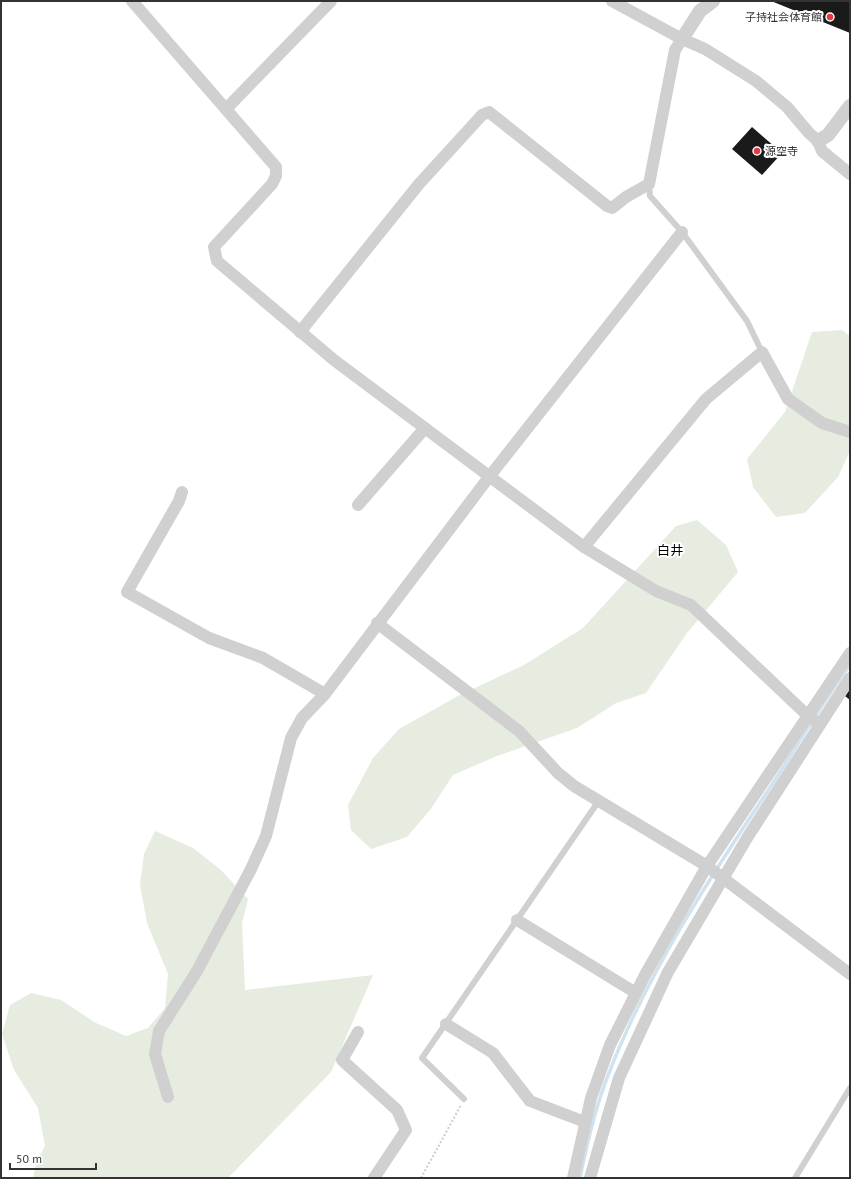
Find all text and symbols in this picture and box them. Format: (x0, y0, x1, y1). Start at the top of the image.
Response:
place label: 子持社会体育館 (745, 10, 822, 24)
marker: 子持社会体育館 (825, 12, 835, 22)
place label: 源空寺 (765, 144, 798, 158)
marker: 源空寺 (752, 146, 762, 156)
district label: 白井 (657, 542, 683, 559)
scale bar (10, 1145, 96, 1171)
text: 50 m (16, 1151, 42, 1166)

